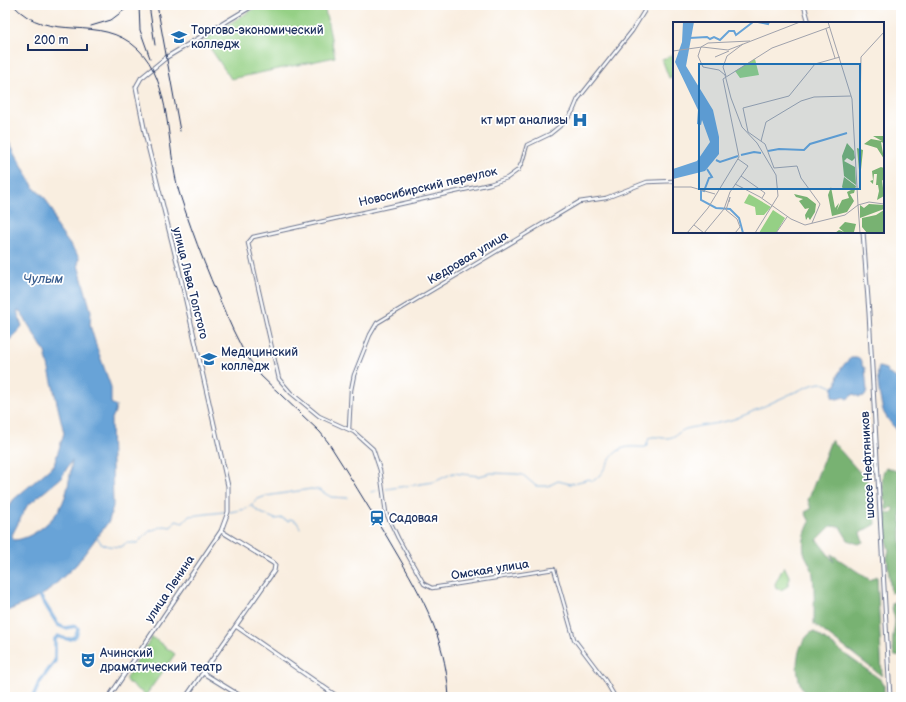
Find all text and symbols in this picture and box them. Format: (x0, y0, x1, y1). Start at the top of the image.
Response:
inset map (673, 22, 884, 233)
place label: Торгово-экономический колледж (191, 23, 324, 52)
scale bar (28, 26, 87, 52)
school or university icon: Торгово-экономический колледж (170, 28, 188, 46)
text: 200 m (34, 33, 68, 48)
hospital icon: кт мрт анализы (571, 111, 589, 129)
place label: кт мрт анализы (481, 113, 568, 128)
street label: Новосибирский переулок (357, 164, 499, 210)
street label: улица Льва Толстого (169, 226, 211, 340)
street label: Кедровая улица (425, 228, 511, 288)
water label: Чулым (23, 271, 63, 287)
place label: Медицинский колледж (221, 345, 298, 374)
school or university icon: Медицинский колледж (200, 350, 218, 368)
street label: шоссе Нефтяников (858, 410, 878, 519)
station icon: Садовая (368, 509, 386, 527)
place label: Садовая (389, 511, 438, 526)
street label: улица Ленина (142, 552, 198, 626)
street label: Омская улица (450, 556, 530, 584)
place label: Ачинский драматический театр (99, 646, 222, 675)
theatre icon: Ачинский драматический театр (79, 651, 97, 669)

